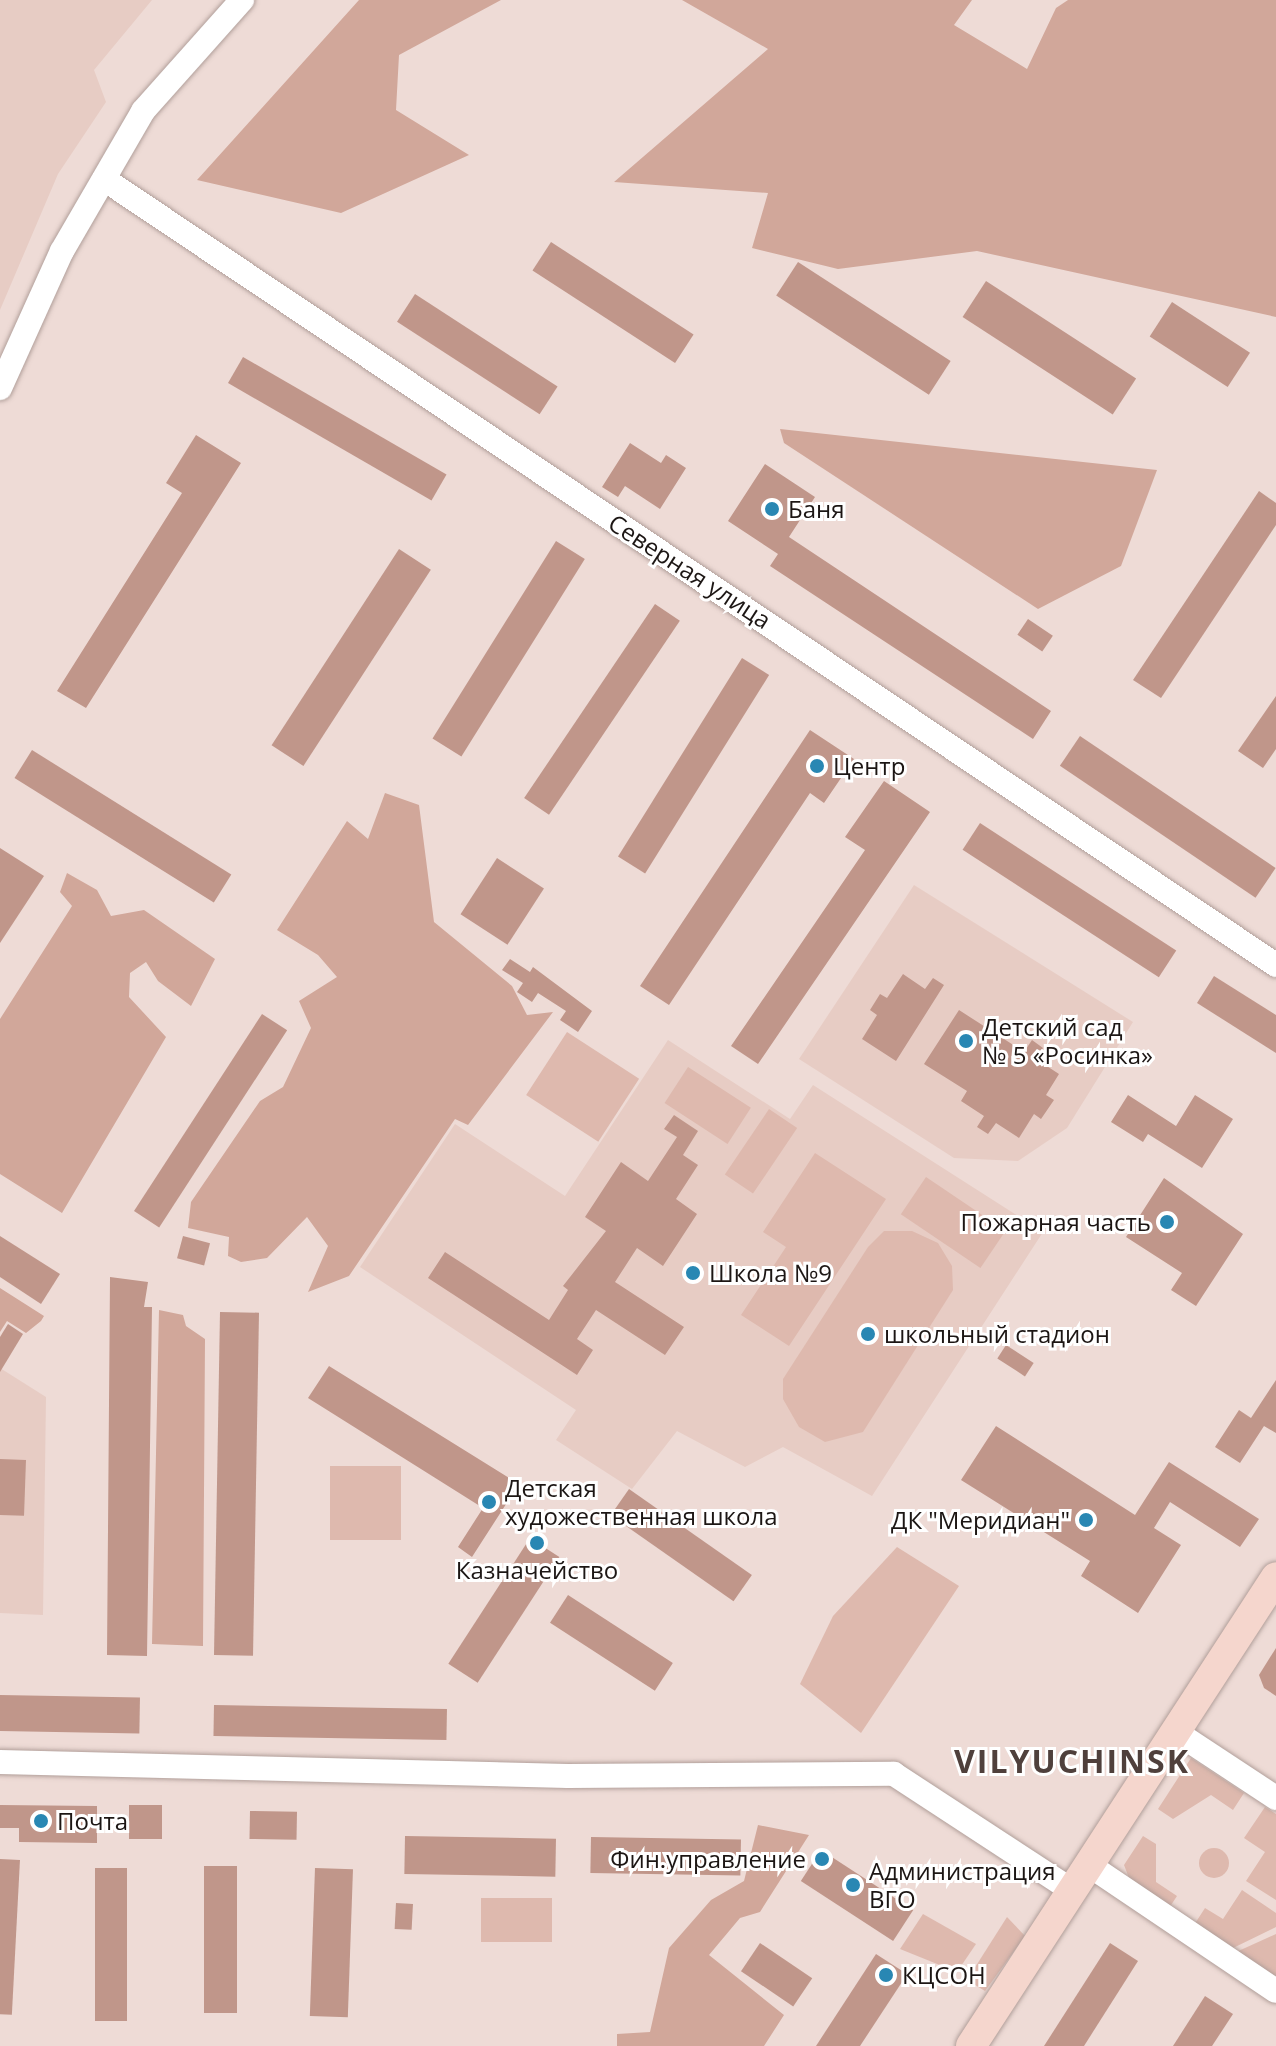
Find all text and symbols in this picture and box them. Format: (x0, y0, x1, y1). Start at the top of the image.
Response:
place label: Баня (788, 495, 844, 523)
marker: Баня (763, 500, 781, 518)
street label: Северная улица (603, 508, 777, 634)
place label: Центр (833, 752, 905, 780)
marker: Центр (808, 757, 826, 775)
place label: Детский сад № 5 «Росинка» (982, 1013, 1153, 1069)
marker: Детский сад № 5 «Росинка» (957, 1032, 975, 1050)
place label: Пожарная часть (961, 1208, 1151, 1236)
marker: Пожарная часть (1158, 1213, 1176, 1231)
place label: Школа №9 (709, 1259, 832, 1287)
marker: Школа №9 (684, 1264, 702, 1282)
place label: школьный стадион (884, 1320, 1110, 1348)
marker: школьный стадион (859, 1325, 877, 1343)
place label: Детская художественная школа (505, 1474, 777, 1530)
marker: Детская художественная школа (480, 1493, 498, 1511)
place label: ДК "Меридиан" (891, 1506, 1070, 1534)
marker: ДК "Меридиан" (1077, 1511, 1095, 1529)
marker: Казначейство (528, 1534, 546, 1552)
place label: Казначейство (456, 1556, 618, 1584)
district label: VILYUCHINSK (954, 1742, 1190, 1780)
place label: Почта (57, 1807, 128, 1835)
marker: Почта (32, 1812, 50, 1830)
place label: Фин.управление (610, 1845, 806, 1873)
marker: Фин.управление (813, 1850, 831, 1868)
place label: Администрация ВГО (869, 1857, 1056, 1913)
marker: Администрация ВГО (844, 1876, 862, 1894)
place label: КЦСОН (902, 1961, 986, 1989)
marker: КЦСОН (877, 1966, 895, 1984)

